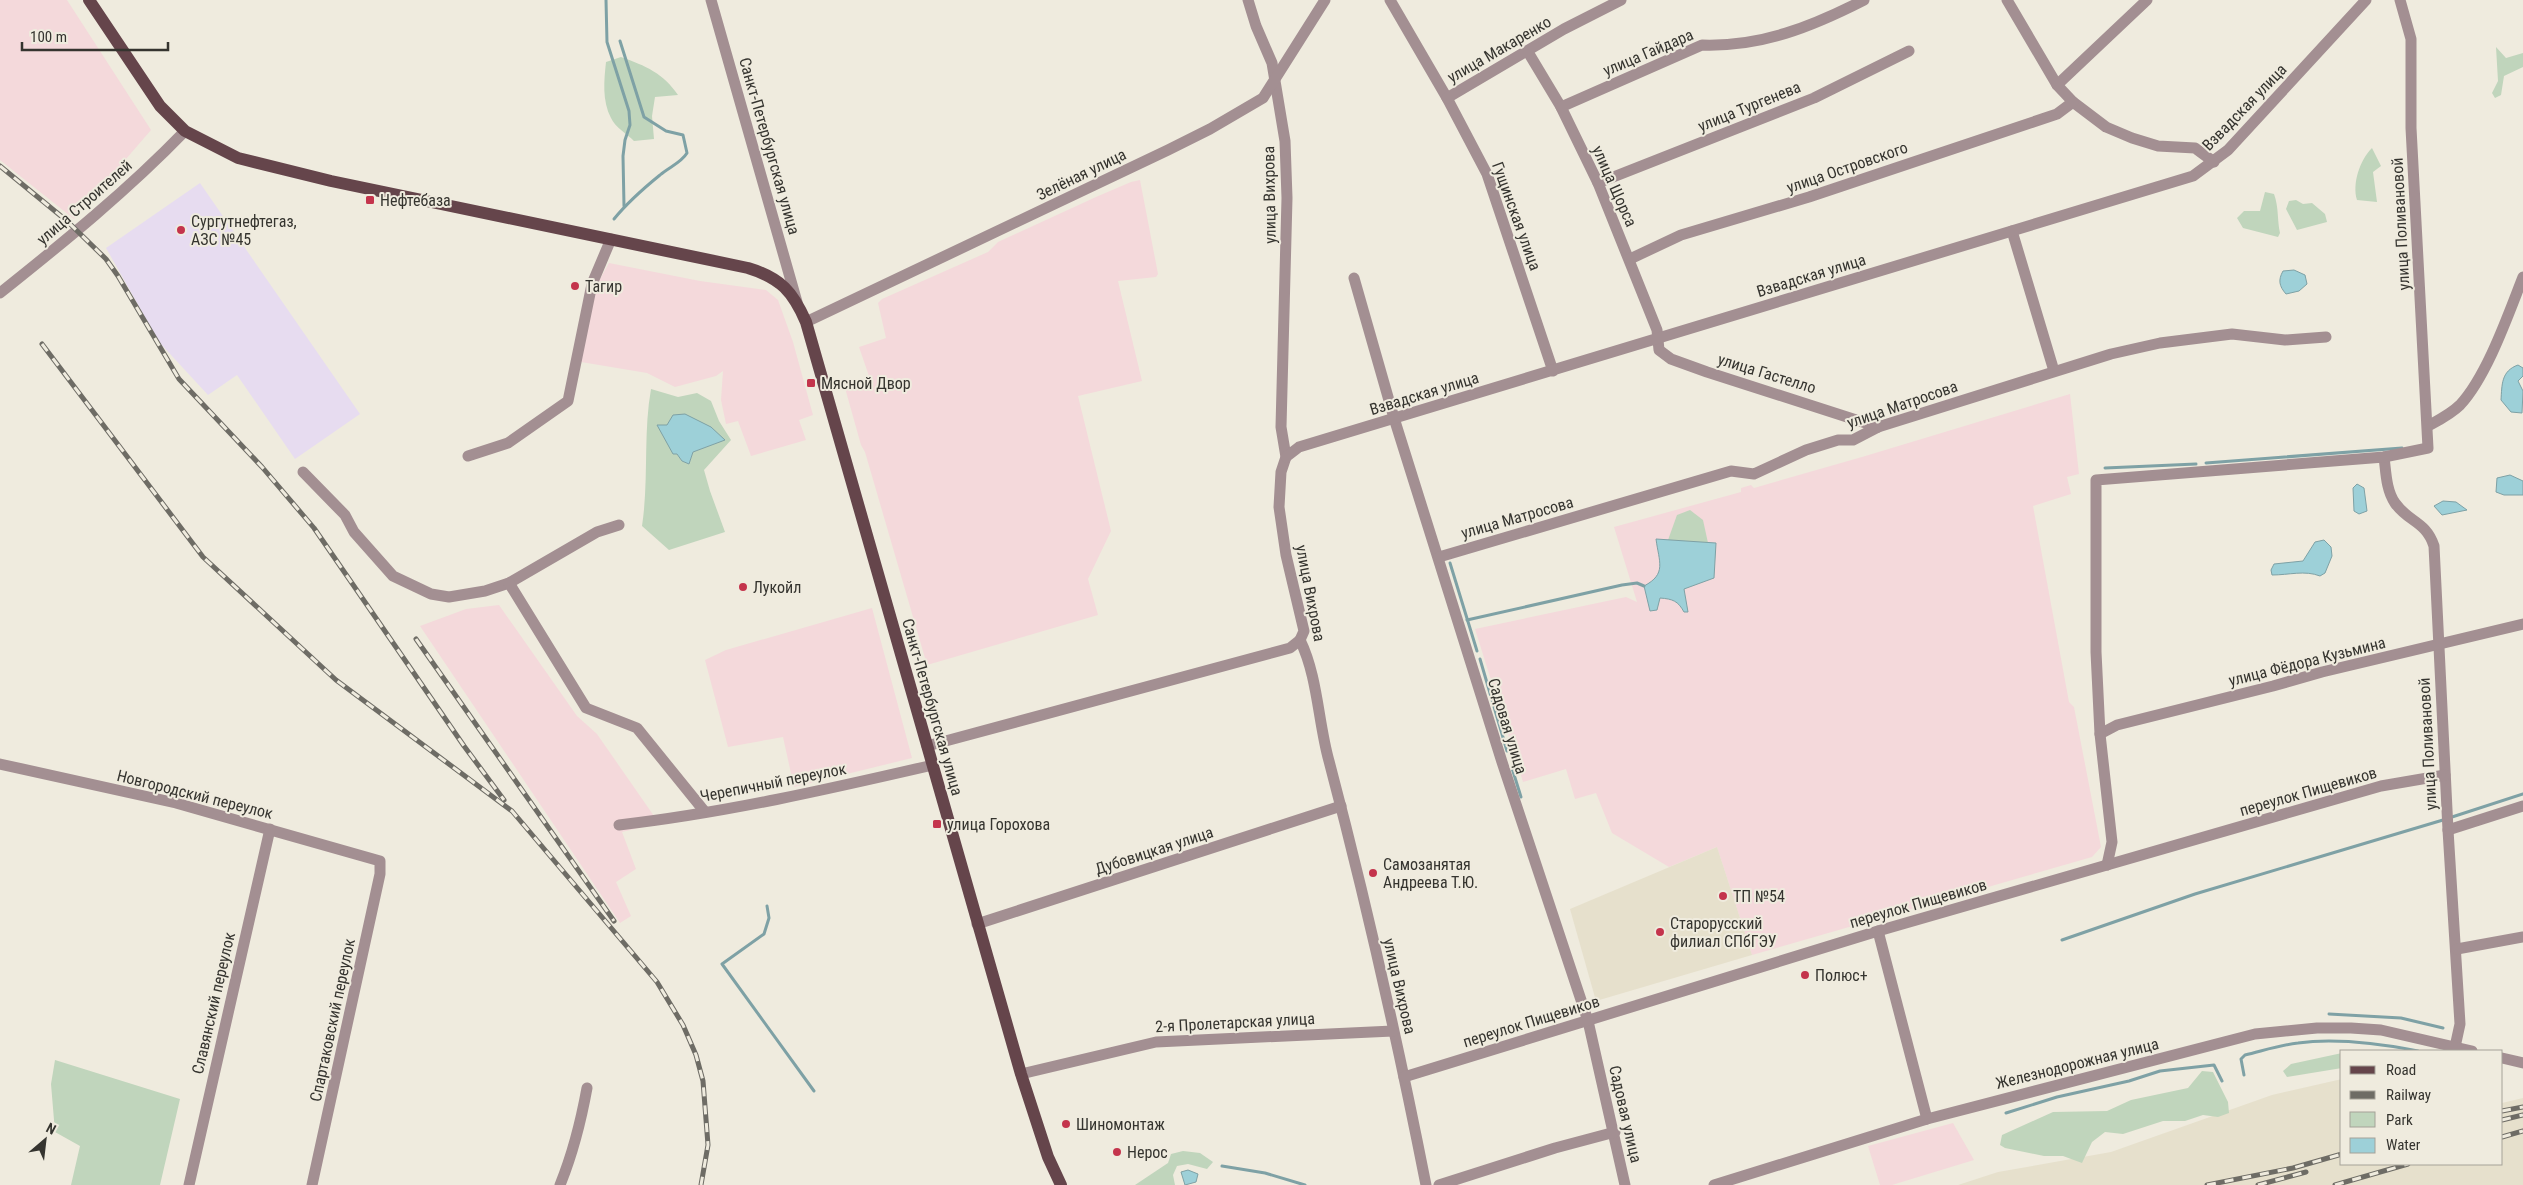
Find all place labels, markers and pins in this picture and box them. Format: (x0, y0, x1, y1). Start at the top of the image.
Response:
place label: Нефтебаза (380, 191, 451, 210)
marker: Нефтебаза (364, 194, 376, 206)
place label: Сургутнефтегаз, АЗС №45 (191, 212, 297, 249)
marker: Сургутнефтегаз, АЗС №45 (175, 224, 187, 236)
place label: Тагир (585, 277, 622, 296)
marker: Тагир (569, 280, 581, 292)
place label: Мясной Двор (821, 374, 911, 393)
marker: Мясной Двор (805, 377, 817, 389)
place label: Лукойл (753, 578, 801, 597)
marker: Лукойл (737, 581, 749, 593)
place label: улица Горохова (947, 815, 1050, 834)
marker: улица Горохова (931, 818, 943, 830)
place label: Самозанятая Андреева Т.Ю. (1383, 855, 1478, 892)
marker: Самозанятая Андреева Т.Ю. (1367, 867, 1379, 879)
place label: ТП №54 (1733, 887, 1785, 906)
marker: ТП №54 (1717, 890, 1729, 902)
place label: Старорусский филиал СПбГЭУ (1670, 914, 1777, 951)
marker: Старорусский филиал СПбГЭУ (1654, 926, 1666, 938)
place label: Полюс+ (1815, 966, 1868, 985)
marker: Полюс+ (1799, 969, 1811, 981)
place label: Шиномонтаж (1076, 1115, 1165, 1134)
marker: Шиномонтаж (1060, 1118, 1072, 1130)
place label: Нерос (1127, 1143, 1168, 1162)
marker: Нерос (1111, 1146, 1123, 1158)

